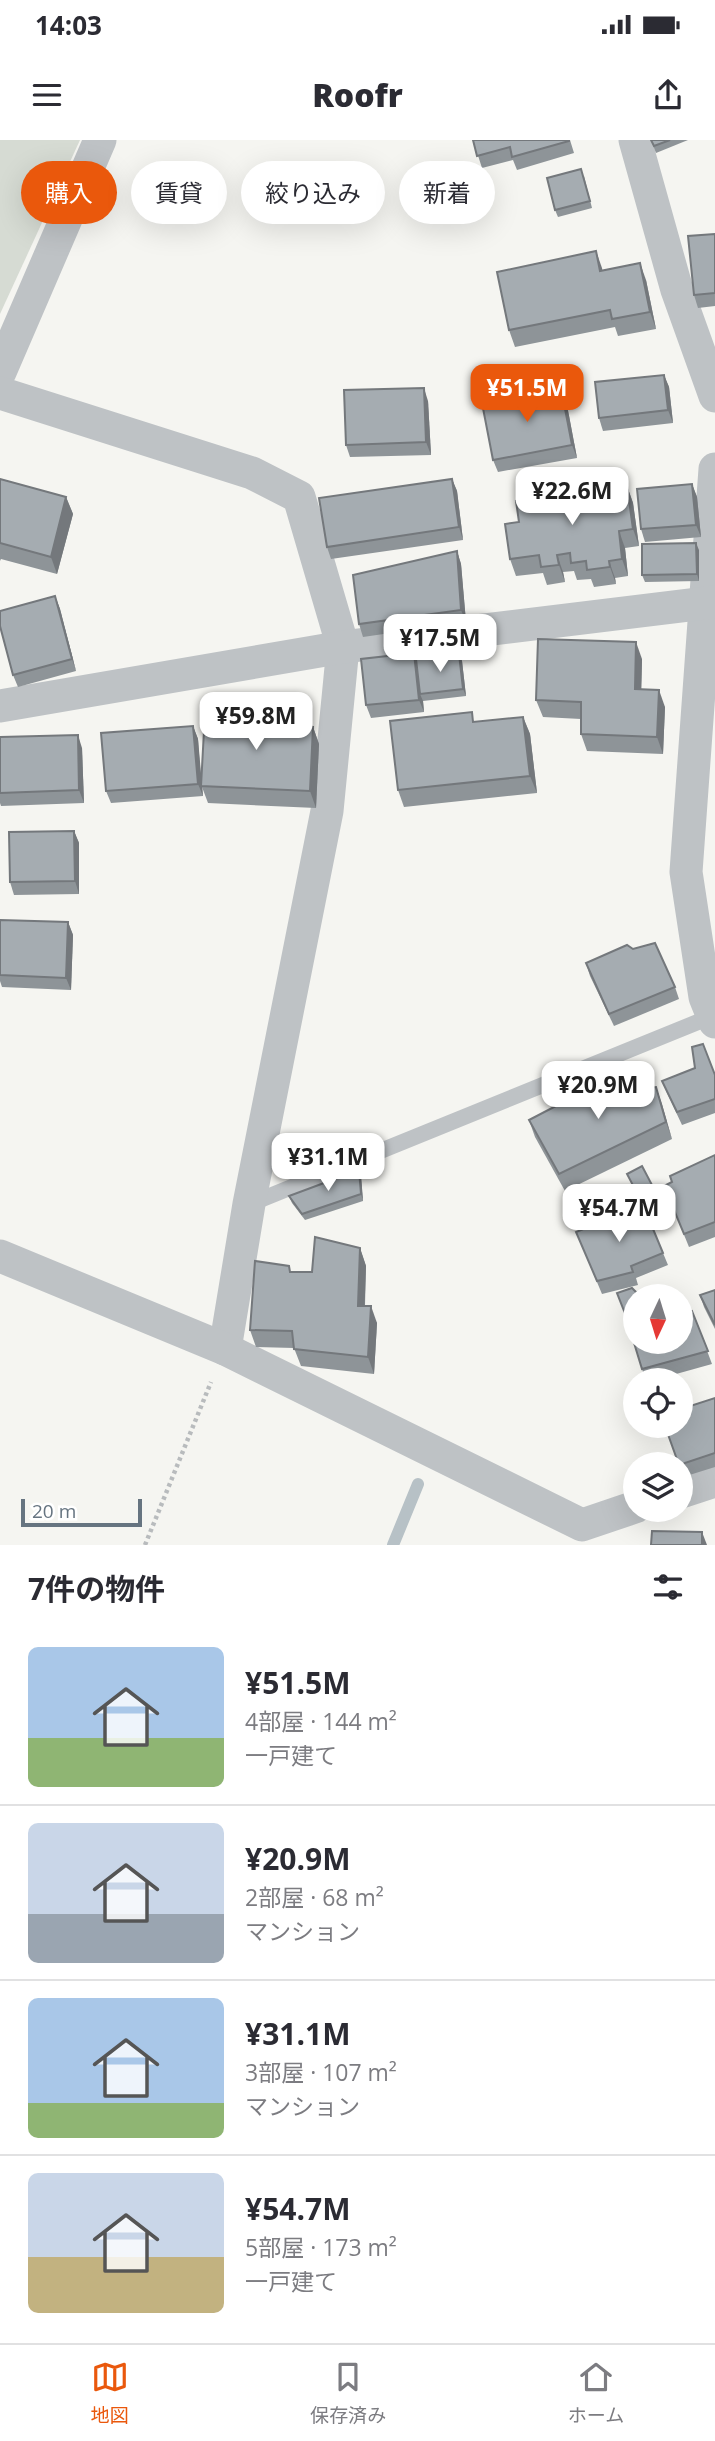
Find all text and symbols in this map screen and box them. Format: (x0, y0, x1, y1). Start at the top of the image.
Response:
text: 14:03 (35, 7, 102, 43)
text: Roofr (312, 73, 403, 116)
icon: menu (28, 76, 66, 114)
icon: share (649, 76, 687, 114)
chip: 購入 (21, 161, 117, 224)
chip: 賃貸 (131, 161, 227, 224)
chip: 絞り込み (241, 161, 385, 224)
chip: 新着 (399, 161, 495, 224)
pin: ¥51.5M (470, 364, 584, 424)
text: ¥51.5M (487, 371, 567, 403)
pin: ¥22.6M (515, 468, 629, 527)
text: ¥22.6M (532, 474, 612, 506)
pin: ¥17.5M (383, 615, 497, 674)
text: ¥17.5M (400, 621, 480, 653)
pin: ¥59.8M (199, 692, 313, 752)
text: ¥59.8M (216, 699, 296, 731)
pin: ¥20.9M (541, 1062, 655, 1121)
text: ¥20.9M (558, 1068, 638, 1100)
pin: ¥31.1M (271, 1133, 385, 1193)
text: ¥31.1M (288, 1140, 368, 1172)
pin: ¥54.7M (562, 1184, 676, 1244)
text: ¥54.7M (579, 1191, 659, 1223)
north arrow (623, 1284, 693, 1354)
map controls (623, 1284, 693, 1522)
button: locate (623, 1368, 693, 1438)
button: layers (623, 1452, 693, 1522)
scale bar (21, 1496, 142, 1528)
text: 20 m (32, 1498, 76, 1524)
text: 7件の物件 (28, 1568, 165, 1609)
icon: filters (649, 1568, 687, 1606)
text: ¥51.5M (245, 1662, 350, 1703)
icon: home (84, 1675, 168, 1759)
text: 4部屋 · 144 m² (245, 1705, 397, 1737)
text: 一戸建て (245, 1739, 337, 1771)
text: ¥20.9M (245, 1838, 350, 1879)
icon: home (84, 1851, 168, 1935)
text: 2部屋 · 68 m² (245, 1881, 384, 1913)
text: マンション (245, 1915, 360, 1947)
text: ¥31.1M (245, 2013, 350, 2054)
icon: home (84, 2026, 168, 2110)
text: 3部屋 · 107 m² (245, 2056, 397, 2088)
text: マンション (245, 2090, 360, 2122)
text: ¥54.7M (245, 2188, 350, 2229)
icon: home (84, 2201, 168, 2285)
text: 5部屋 · 173 m² (245, 2231, 397, 2263)
text: 一戸建て (245, 2265, 337, 2297)
tab: 地図 (91, 2358, 129, 2428)
tab: 保存済み (310, 2358, 386, 2428)
tab: ホーム (568, 2358, 624, 2428)

